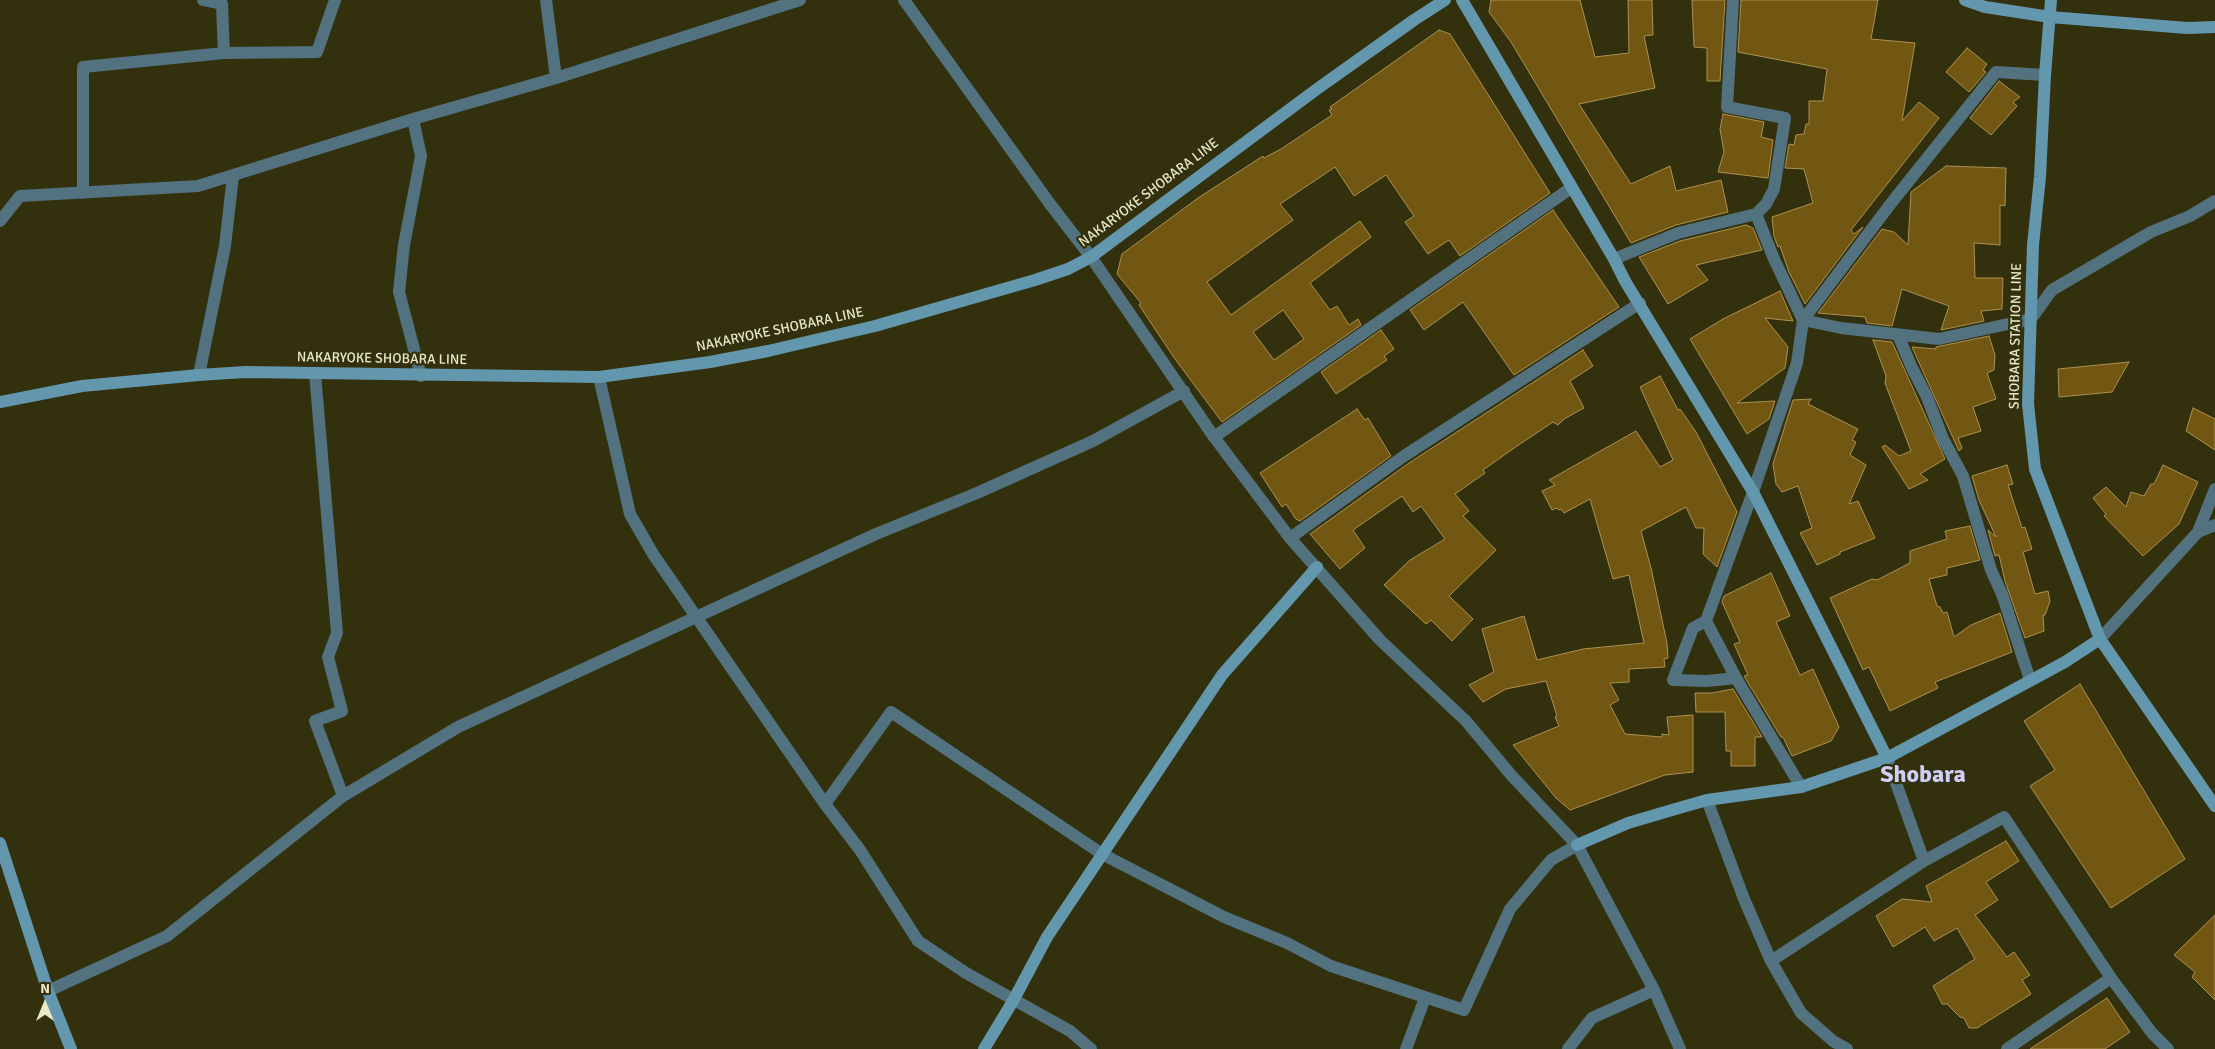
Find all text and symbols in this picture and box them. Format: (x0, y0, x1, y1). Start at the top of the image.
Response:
street label: NAKARYOKE SHOBARA LINE (1076, 135, 1222, 251)
street label: SHOBARA STATION LINE (2006, 263, 2026, 409)
street label: NAKARYOKE SHOBARA LINE (695, 304, 865, 356)
street label: NAKARYOKE SHOBARA LINE (297, 349, 467, 369)
district label: Shobara (1880, 762, 1966, 790)
north arrow (20, 979, 70, 1029)
text: N (40, 980, 50, 997)

